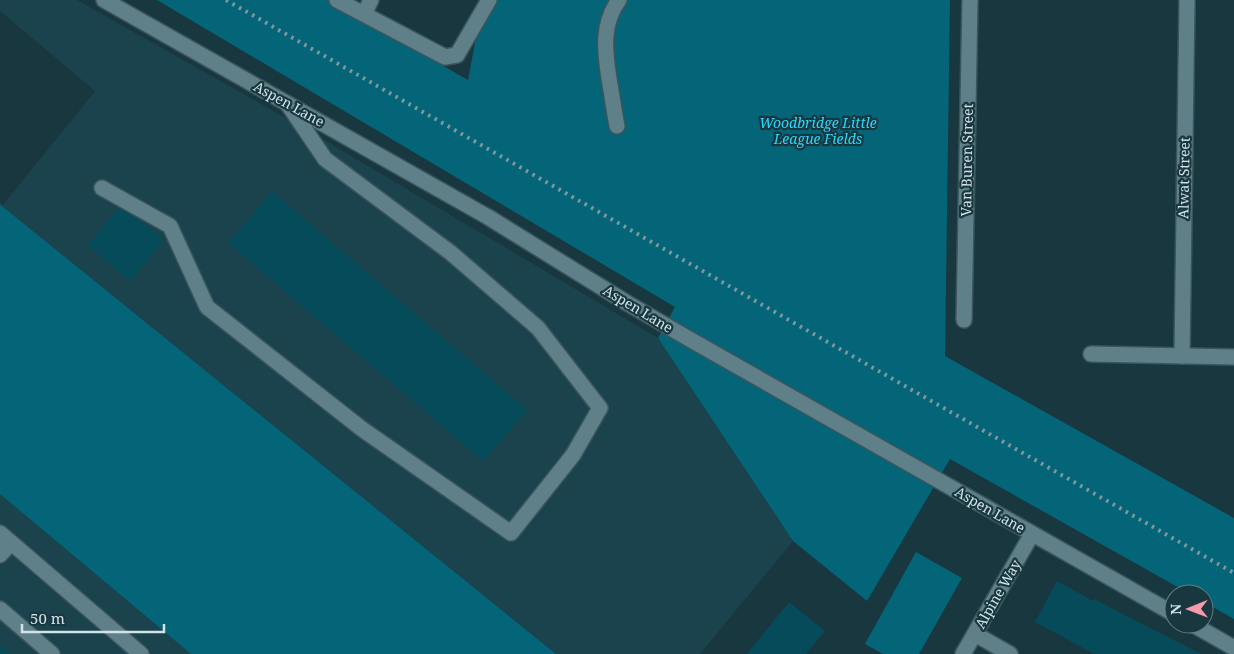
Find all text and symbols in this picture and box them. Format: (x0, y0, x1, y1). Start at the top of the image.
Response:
street label: Aspen Lane (250, 76, 328, 131)
street label: Van Buren Street (956, 103, 977, 217)
park label: Woodbridge Little League Fields (759, 113, 877, 148)
street label: Alwat Street (1173, 137, 1194, 219)
street label: Aspen Lane (600, 280, 677, 337)
street label: Aspen Lane (952, 482, 1029, 537)
street label: Alpine Way (970, 556, 1025, 632)
north arrow (1164, 584, 1214, 634)
scale bar (22, 602, 165, 634)
text: N (1166, 604, 1185, 615)
text: 50 m (30, 608, 65, 628)

